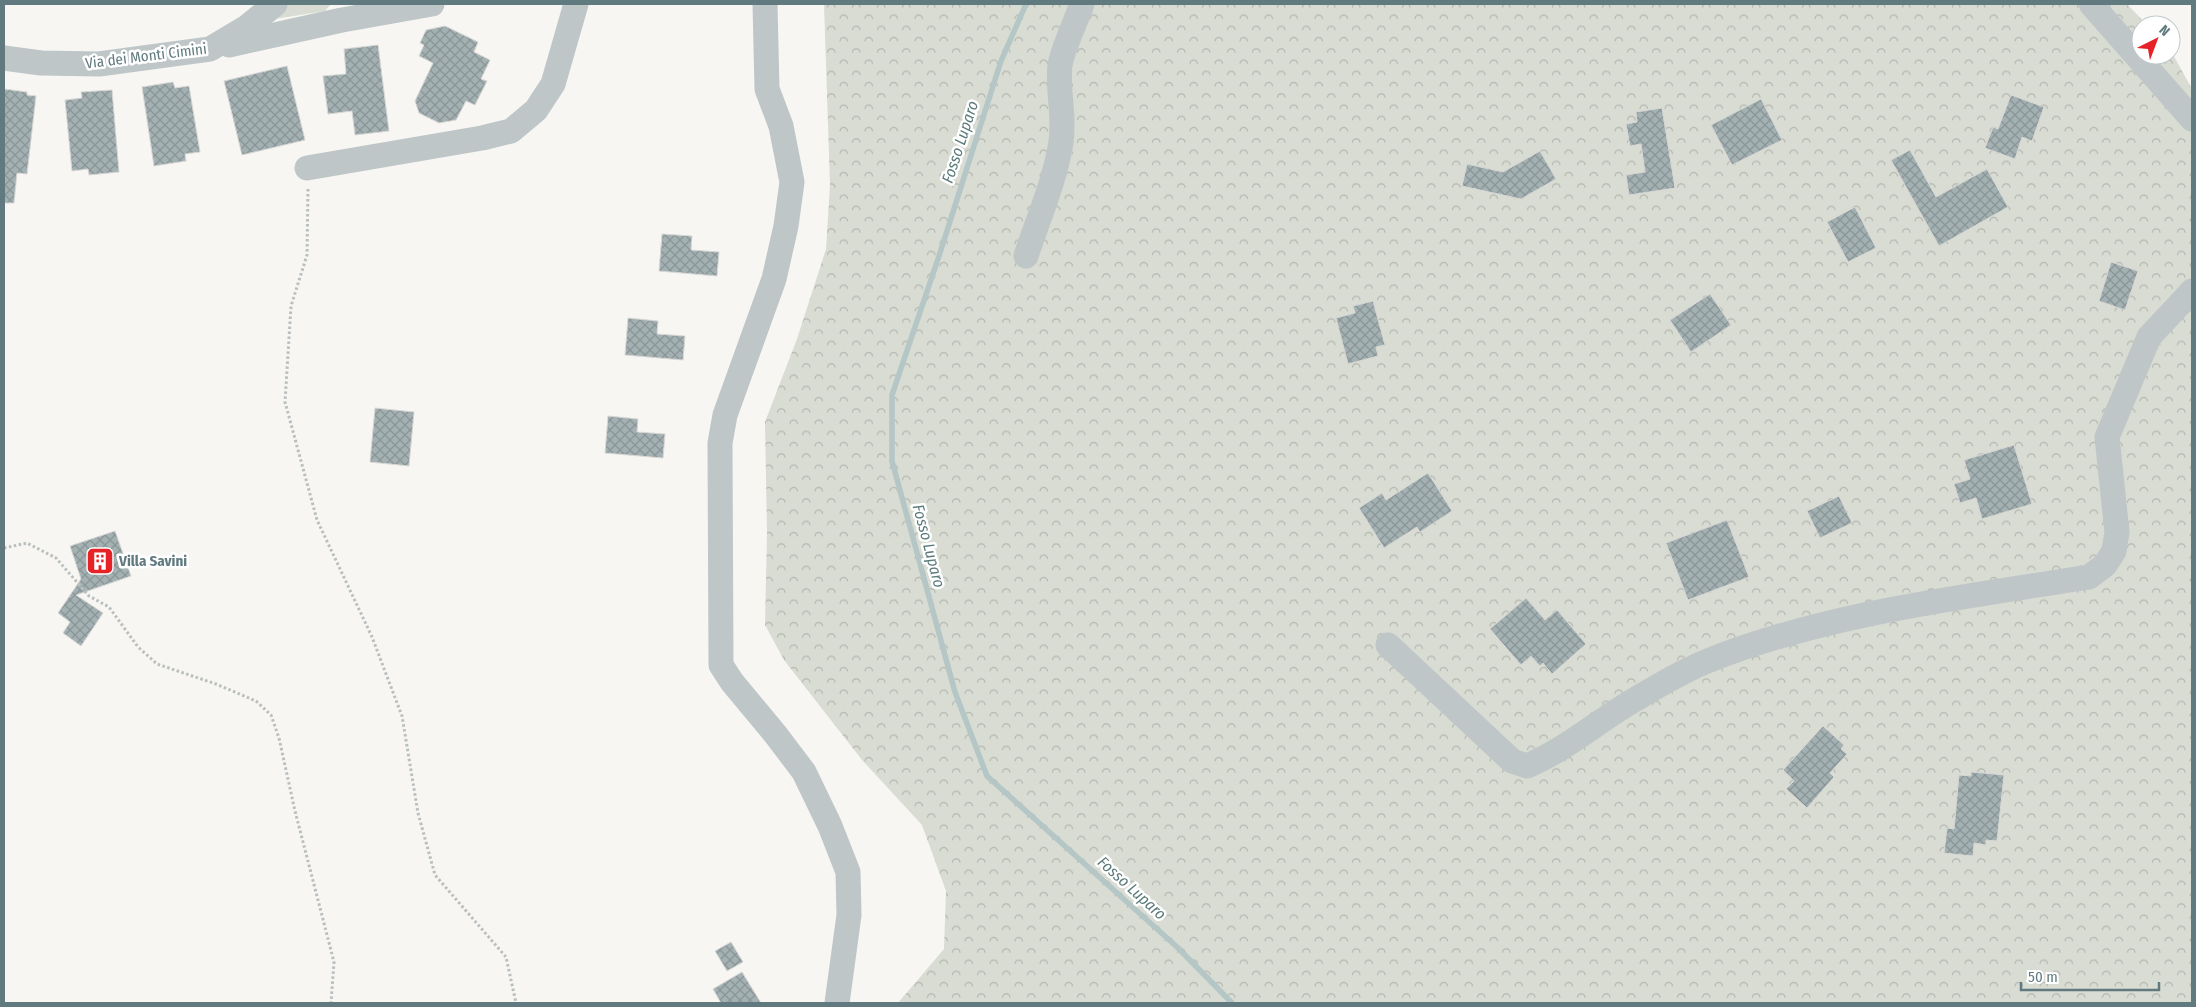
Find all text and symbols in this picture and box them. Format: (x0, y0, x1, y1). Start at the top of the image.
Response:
north arrow (2131, 15, 2181, 65)
text: N (2156, 22, 2173, 40)
street label: Via dei Monti Cimini (84, 40, 208, 72)
water label: Fosso Luparo (938, 98, 982, 186)
water label: Fosso Luparo (909, 502, 949, 590)
building icon: Villa Savini (85, 546, 115, 576)
place label: Villa Savini (118, 552, 187, 570)
water label: Fosso Luparo (1094, 852, 1170, 924)
scale bar (2021, 960, 2158, 992)
text: 50 m (2028, 968, 2058, 986)

